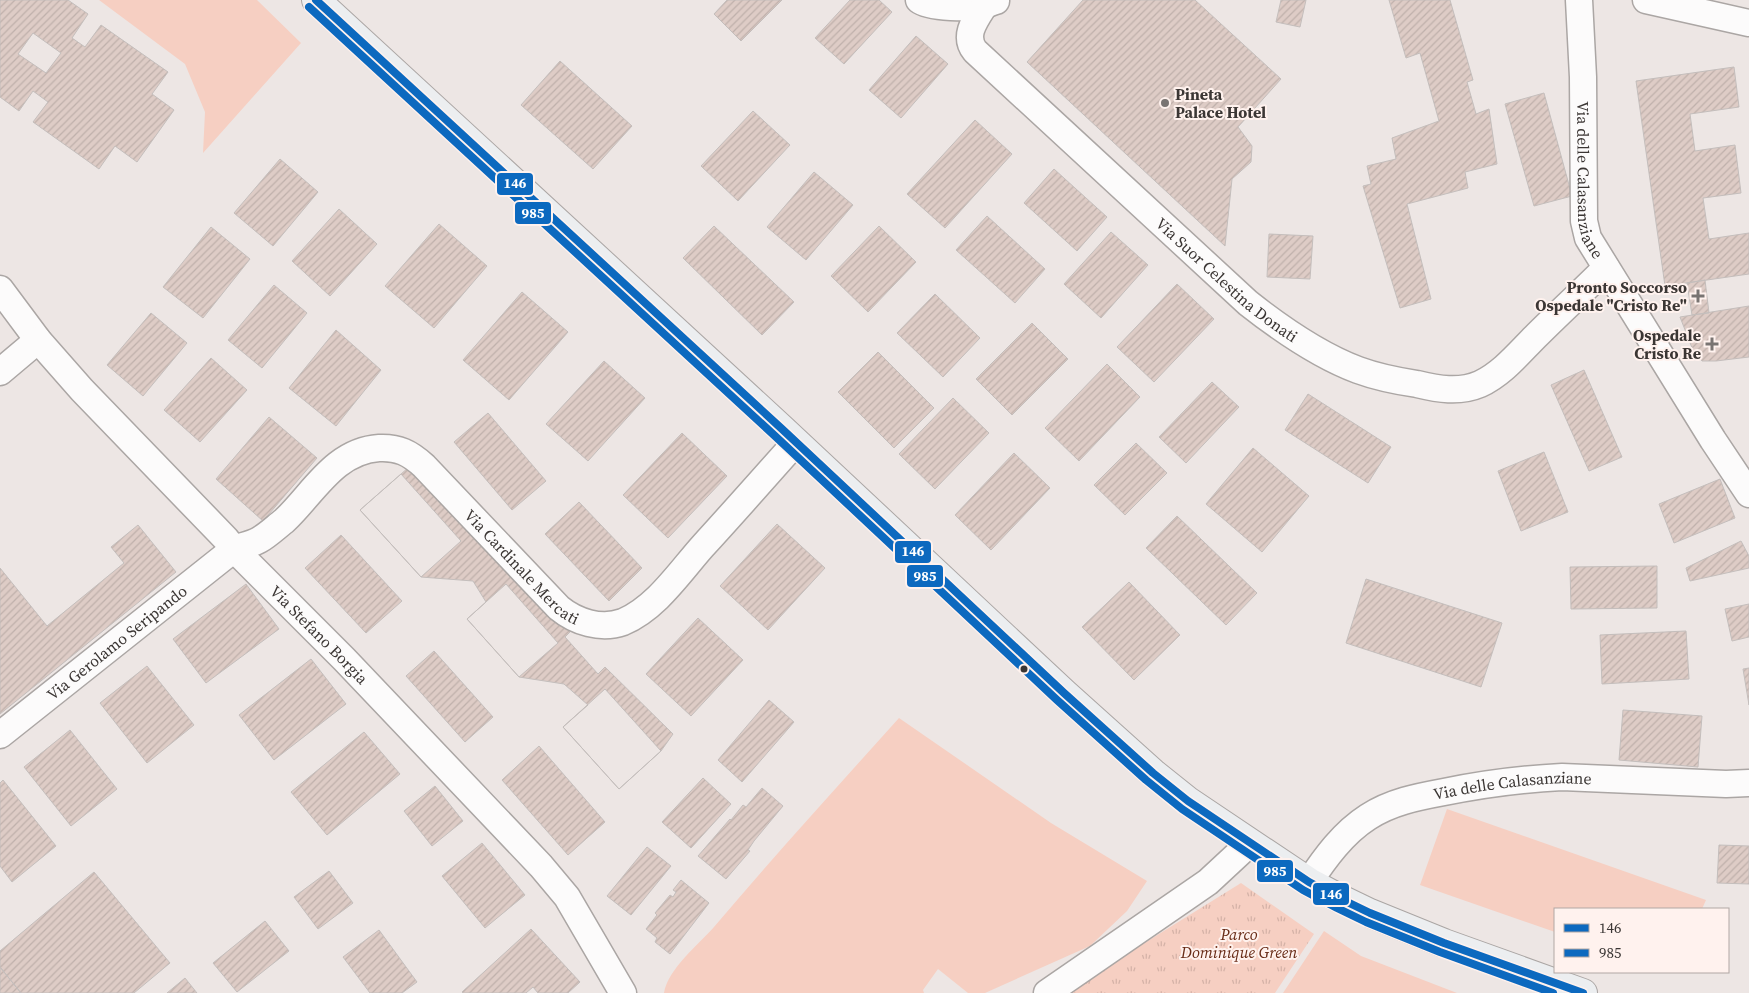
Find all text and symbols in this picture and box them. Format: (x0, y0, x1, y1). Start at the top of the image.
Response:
place label: Pineta Palace Hotel (1175, 83, 1266, 123)
marker: Pineta Palace Hotel (1159, 97, 1171, 109)
street label: Via delle Calasanziane (1572, 101, 1609, 263)
line badge: 146 (496, 172, 534, 196)
text: 146 (504, 173, 527, 193)
line badge: 985 (514, 201, 552, 225)
text: 985 (522, 203, 545, 223)
street label: Via Suor Celestina Donati (1151, 212, 1302, 347)
place label: Pronto Soccorso Ospedale "Cristo Re" (1535, 276, 1687, 316)
marker: Pronto Soccorso Ospedale "Cristo Re" (1691, 289, 1705, 303)
place label: Ospedale Cristo Re (1633, 324, 1701, 364)
marker: Ospedale Cristo Re (1705, 337, 1719, 351)
street label: Via Cardinale Mercati (460, 504, 583, 630)
line badge: 146 (894, 540, 932, 564)
text: 146 (902, 541, 925, 561)
line badge: 985 (906, 564, 944, 588)
text: 985 (914, 566, 937, 586)
street label: Via Gerolamo Seripando (42, 580, 192, 705)
street label: Via Stefano Borgia (265, 580, 374, 689)
unlabelled marker (1019, 664, 1029, 674)
street label: Via delle Calasanziane (1431, 766, 1592, 805)
line badge: 985 (1256, 859, 1294, 883)
text: 985 (1264, 861, 1287, 881)
line badge: 146 (1312, 882, 1350, 906)
text: 146 (1320, 884, 1343, 904)
legend (1554, 908, 1729, 973)
text: 146 (1599, 917, 1622, 938)
park label: Parco Dominique Green (1180, 923, 1297, 963)
text: 985 (1599, 942, 1622, 963)

